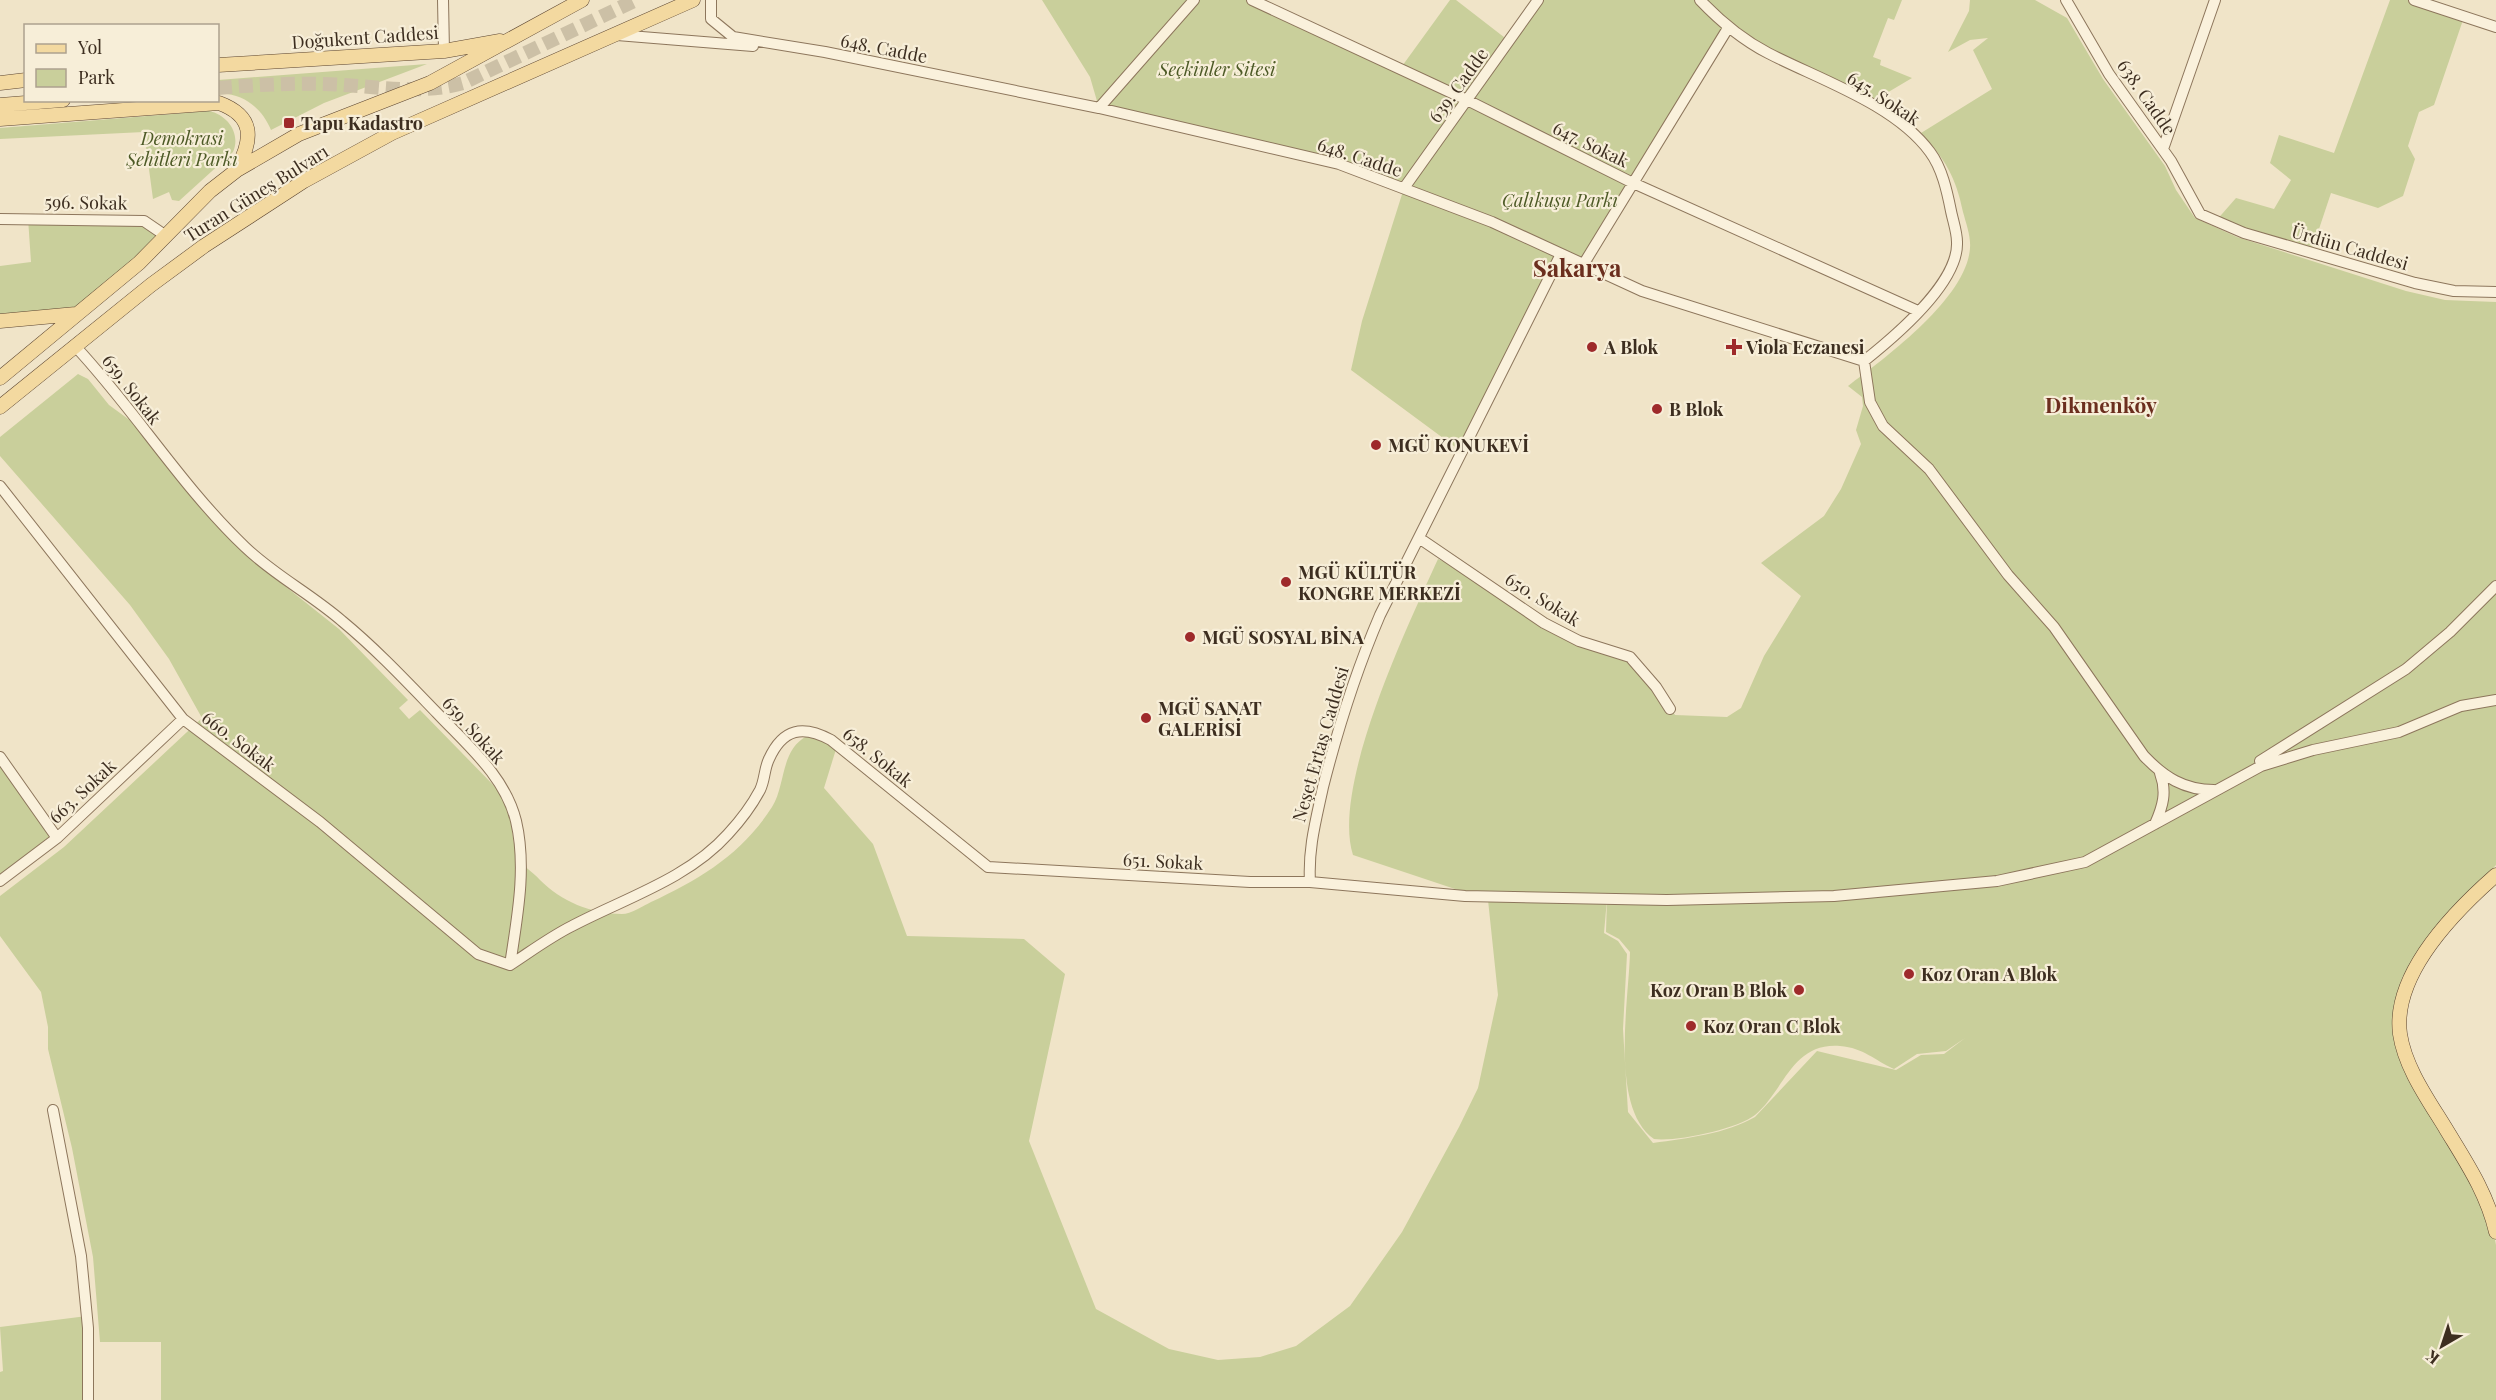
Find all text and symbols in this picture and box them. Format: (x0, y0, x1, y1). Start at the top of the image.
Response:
street label: Doğukent Caddesi (291, 20, 439, 54)
legend (24, 24, 219, 102)
street label: 648. Cadde (839, 28, 929, 68)
text: Yol (77, 35, 102, 59)
street label: 639. Cadde (1423, 43, 1493, 127)
street label: 638. Cadde (2112, 54, 2182, 140)
park label: Seçkinler Sitesi (1157, 57, 1276, 81)
text: Park (78, 65, 115, 89)
street label: 645. Sokak (1843, 65, 1925, 131)
place label: Tapu Kadastro (301, 111, 423, 135)
street label: 647. Sokak (1549, 115, 1633, 173)
marker: Tapu Kadastro (282, 116, 296, 130)
park label: Demokrasi Şehitleri Parkı (125, 126, 238, 171)
street label: 648. Cadde (1314, 132, 1406, 182)
street label: Turan Güneş Bulvarı (179, 139, 333, 247)
park label: Çalıkuşu Parkı (1502, 188, 1618, 212)
street label: 596. Sokak (44, 189, 128, 215)
street label: Ürdün Caddesi (2289, 219, 2411, 275)
district label: Sakarya (1533, 251, 1622, 283)
place label: A Blok (1603, 335, 1659, 359)
place label: Viola Eczanesi (1745, 335, 1865, 359)
marker: A Blok (1585, 340, 1599, 354)
marker: Viola Eczanesi (1727, 340, 1741, 354)
street label: 659. Sokak (97, 349, 167, 429)
district label: Dikmenköy (2045, 390, 2157, 418)
place label: B Blok (1669, 397, 1724, 421)
marker: B Blok (1650, 402, 1664, 416)
place label: MGÜ KONUKEVİ (1388, 433, 1529, 457)
marker: MGÜ KONUKEVİ (1369, 438, 1383, 452)
place label: MGÜ KÜLTÜR KONGRE MERKEZİ (1298, 560, 1461, 605)
street label: 650. Sokak (1501, 566, 1585, 632)
marker: MGÜ KÜLTÜR KONGRE MERKEZİ (1279, 575, 1293, 589)
place label: MGÜ SOSYAL BİNA (1202, 625, 1365, 649)
marker: MGÜ SOSYAL BİNA (1183, 630, 1197, 644)
street label: Neşet Ertaş Caddesi (1286, 663, 1354, 825)
street label: 659. Sokak (437, 691, 511, 769)
place label: MGÜ SANAT GALERİSİ (1158, 696, 1262, 741)
street label: 660. Sokak (197, 705, 281, 777)
marker: MGÜ SANAT GALERİSİ (1139, 711, 1153, 725)
street label: 658. Sokak (838, 722, 918, 793)
street label: 663. Sokak (43, 754, 121, 828)
street label: 651. Sokak (1122, 847, 1204, 875)
place label: Koz Oran A Blok (1921, 962, 2058, 986)
marker: Koz Oran A Blok (1902, 967, 1916, 981)
place label: Koz Oran B Blok (1650, 978, 1787, 1002)
marker: Koz Oran B Blok (1792, 983, 1806, 997)
place label: Koz Oran C Blok (1703, 1014, 1841, 1038)
marker: Koz Oran C Blok (1684, 1019, 1698, 1033)
north arrow (2412, 1316, 2472, 1376)
text: K (2421, 1346, 2443, 1370)

